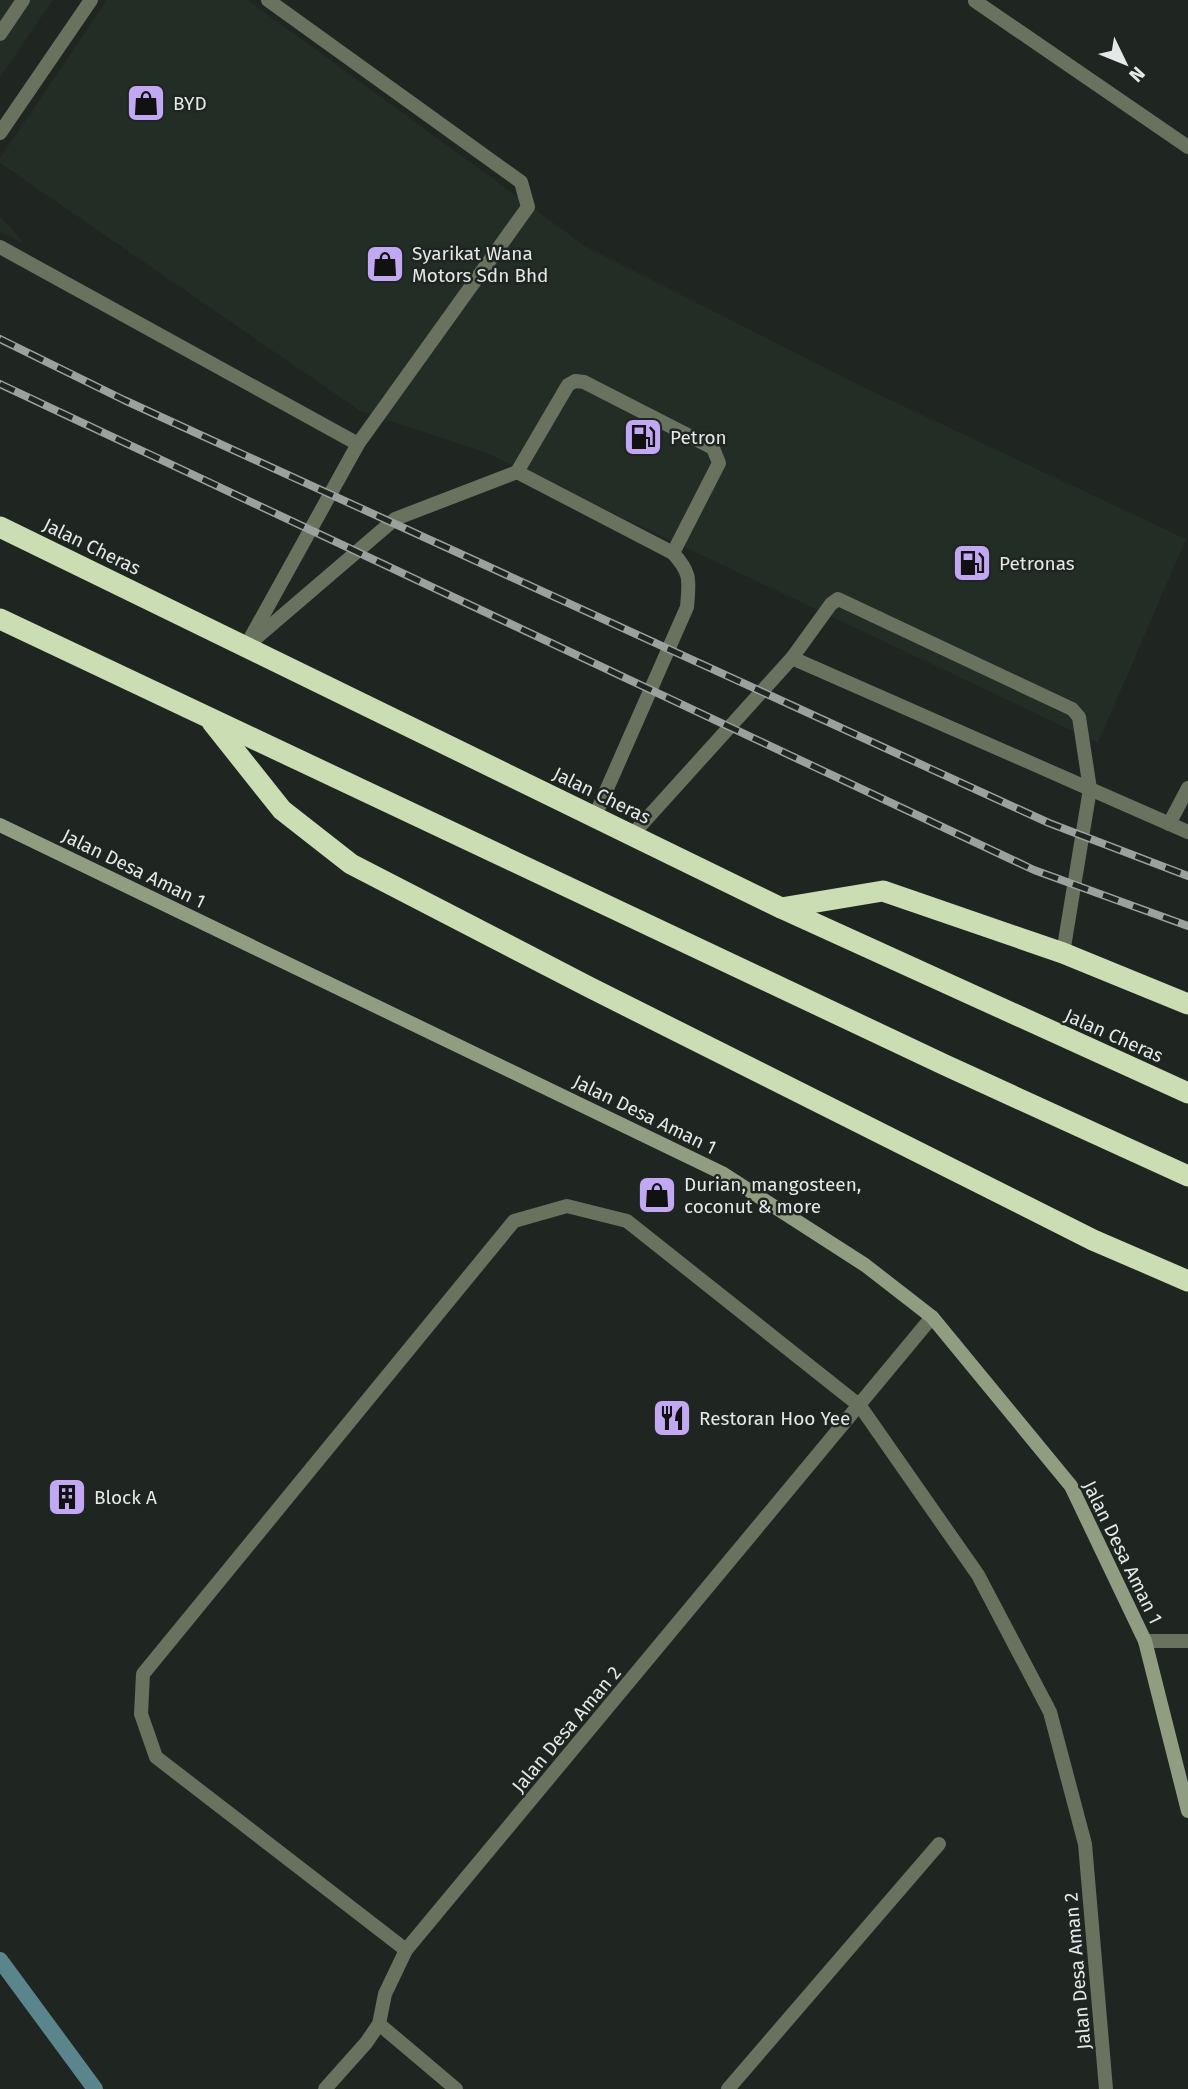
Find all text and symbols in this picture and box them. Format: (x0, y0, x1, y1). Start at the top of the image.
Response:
north arrow (1090, 28, 1160, 98)
text: N (1124, 62, 1150, 87)
shop icon: BYD (125, 82, 167, 124)
place label: BYD (173, 92, 207, 115)
place label: Syarikat Wana Motors Sdn Bhd (412, 242, 548, 287)
shop icon: Syarikat Wana Motors Sdn Bhd (364, 243, 406, 285)
fuel station icon: Petron (622, 416, 664, 458)
place label: Petron (670, 426, 727, 449)
street label: Jalan Cheras (39, 513, 144, 580)
fuel station icon: Petronas (951, 542, 993, 584)
place label: Petronas (999, 552, 1075, 575)
street label: Jalan Cheras (549, 762, 654, 829)
street label: Jalan Desa Aman 1 (58, 824, 209, 913)
street label: Jalan Cheras (1061, 1003, 1167, 1067)
street label: Jalan Desa Aman 1 (569, 1070, 720, 1159)
place label: Durian, mangosteen, coconut & more (684, 1173, 861, 1218)
shop icon: Durian, mangosteen, coconut & more (636, 1174, 678, 1216)
restaurant icon: Restoran Hoo Yee (651, 1397, 693, 1439)
place label: Restoran Hoo Yee (699, 1407, 850, 1430)
building icon: Block A (46, 1476, 88, 1518)
street label: Jalan Desa Aman 1 (1078, 1477, 1167, 1628)
place label: Block A (94, 1486, 157, 1509)
street label: Jalan Desa Aman 2 (507, 1662, 626, 1797)
street label: Jalan Desa Aman 2 (1059, 1891, 1096, 2050)

